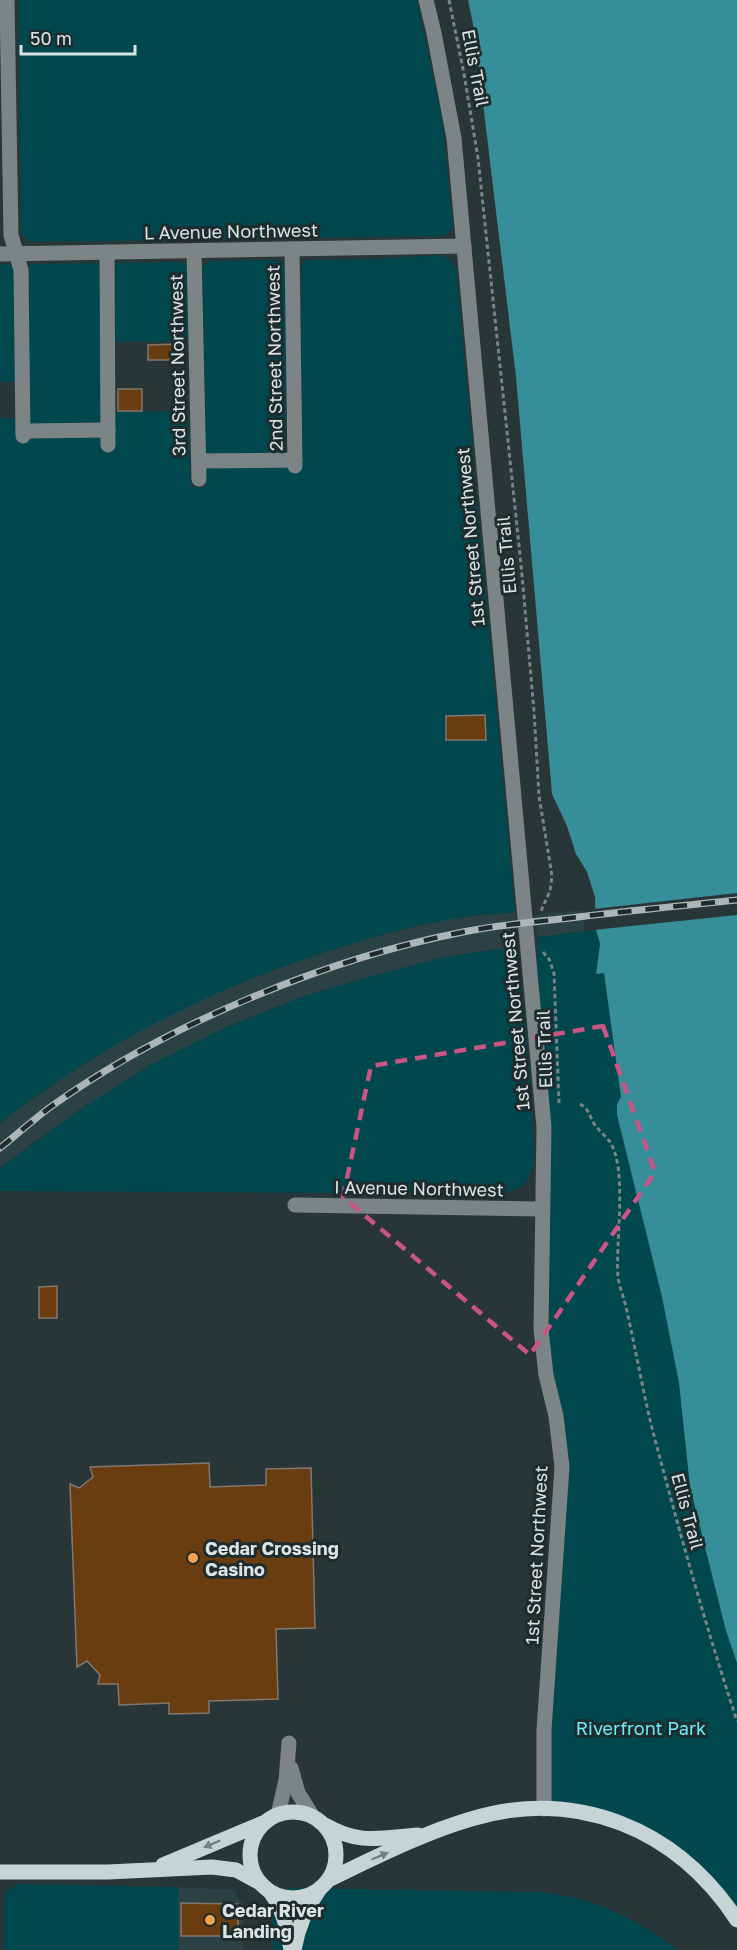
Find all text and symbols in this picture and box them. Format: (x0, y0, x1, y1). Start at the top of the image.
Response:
scale bar (21, 18, 135, 56)
text: 50 m (30, 27, 72, 49)
street label: Ellis Trail (458, 27, 494, 109)
street label: L Avenue Northwest (144, 218, 318, 244)
street label: 2nd Street Northwest (261, 265, 287, 451)
street label: 3rd Street Northwest (164, 274, 190, 456)
street label: 1st Street Northwest (451, 447, 489, 627)
street label: Ellis Trail (492, 515, 520, 595)
street label: 1st Street Northwest (496, 931, 534, 1111)
street label: Ellis Trail (532, 1009, 556, 1089)
street label: I Avenue Northwest (334, 1176, 504, 1200)
street label: 1st Street Northwest (520, 1465, 552, 1645)
street label: Ellis Trail (667, 1470, 709, 1552)
place label: Cedar Crossing Casino (205, 1537, 339, 1580)
marker: Cedar Crossing Casino (186, 1551, 200, 1565)
park label: Riverfront Park (576, 1717, 706, 1739)
one-way arrow (202, 1839, 220, 1849)
one-way arrow (371, 1851, 389, 1860)
place label: Cedar River Landing (222, 1899, 324, 1942)
marker: Cedar River Landing (203, 1913, 217, 1927)

